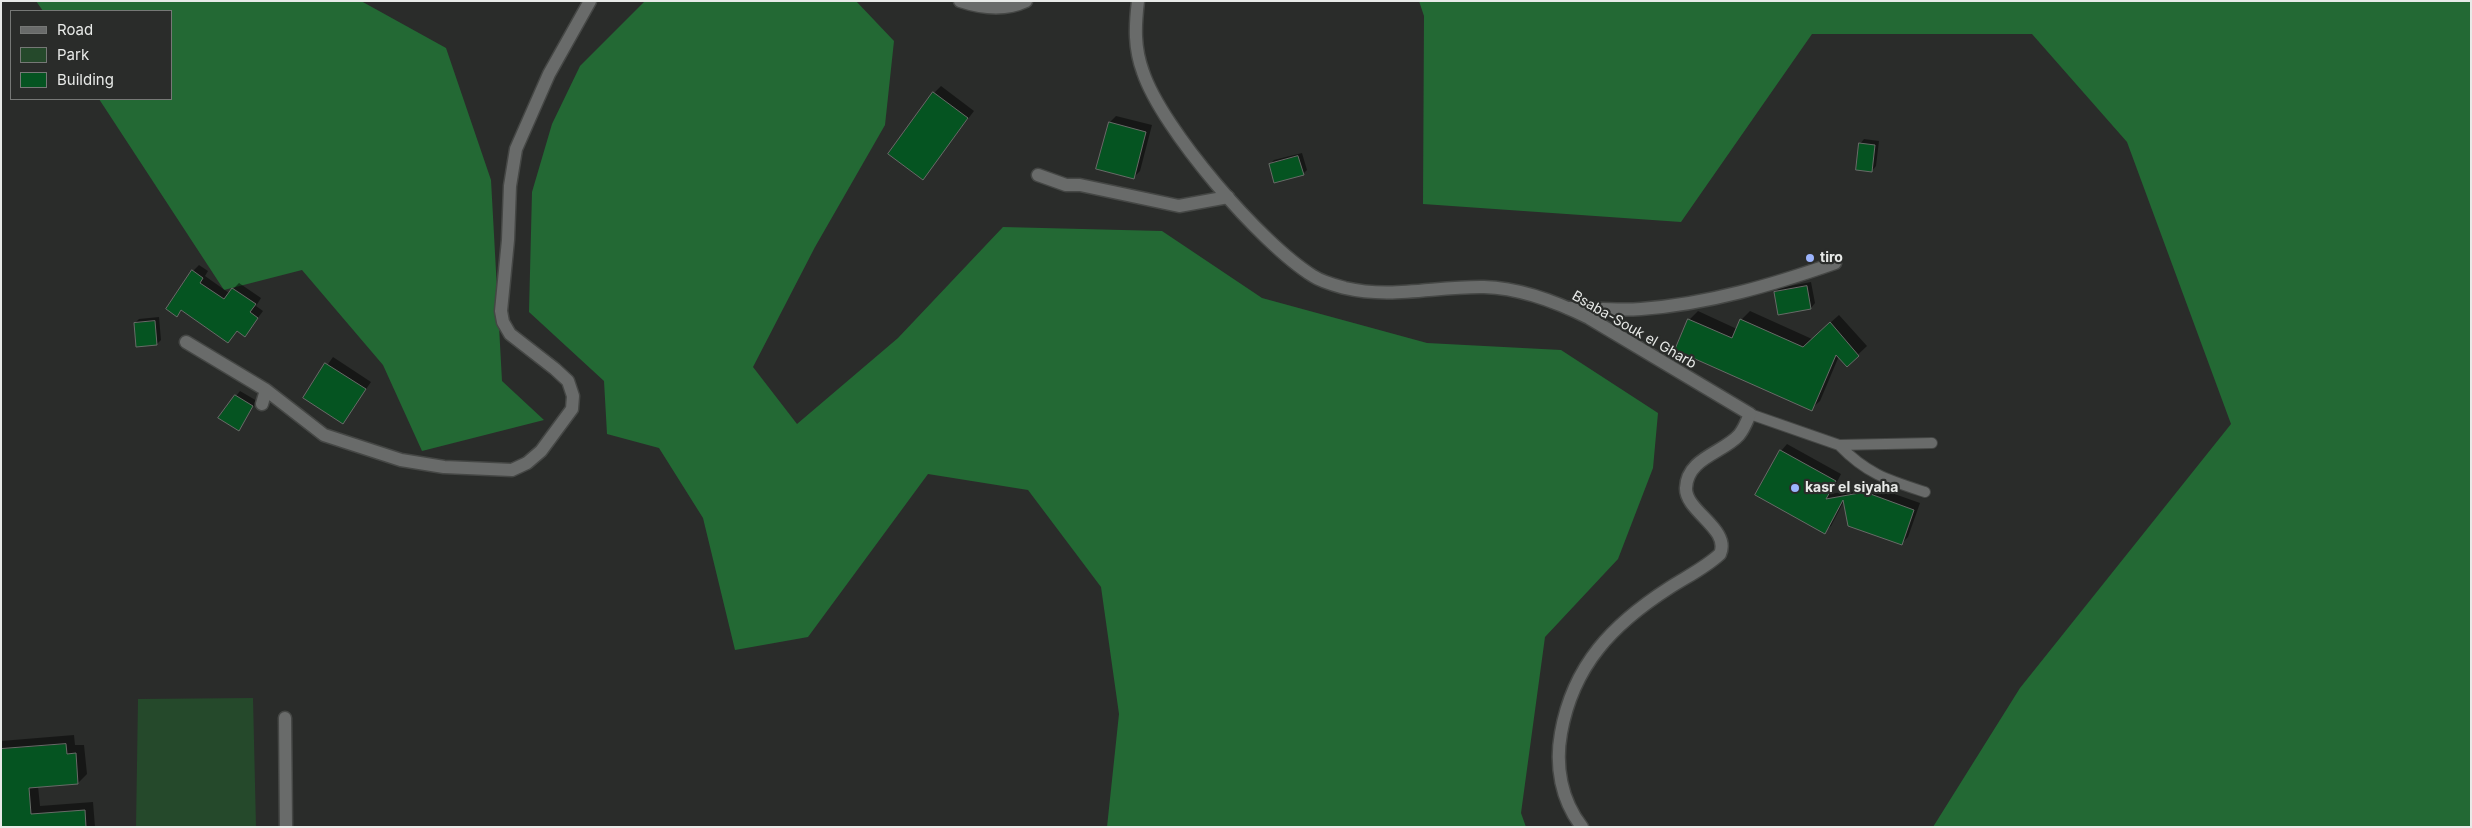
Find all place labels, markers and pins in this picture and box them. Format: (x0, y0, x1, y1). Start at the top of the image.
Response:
place label: tiro (1820, 250, 1843, 266)
marker: tiro (1804, 252, 1816, 264)
place label: kasr el siyaha (1805, 480, 1898, 496)
marker: kasr el siyaha (1789, 482, 1801, 494)

